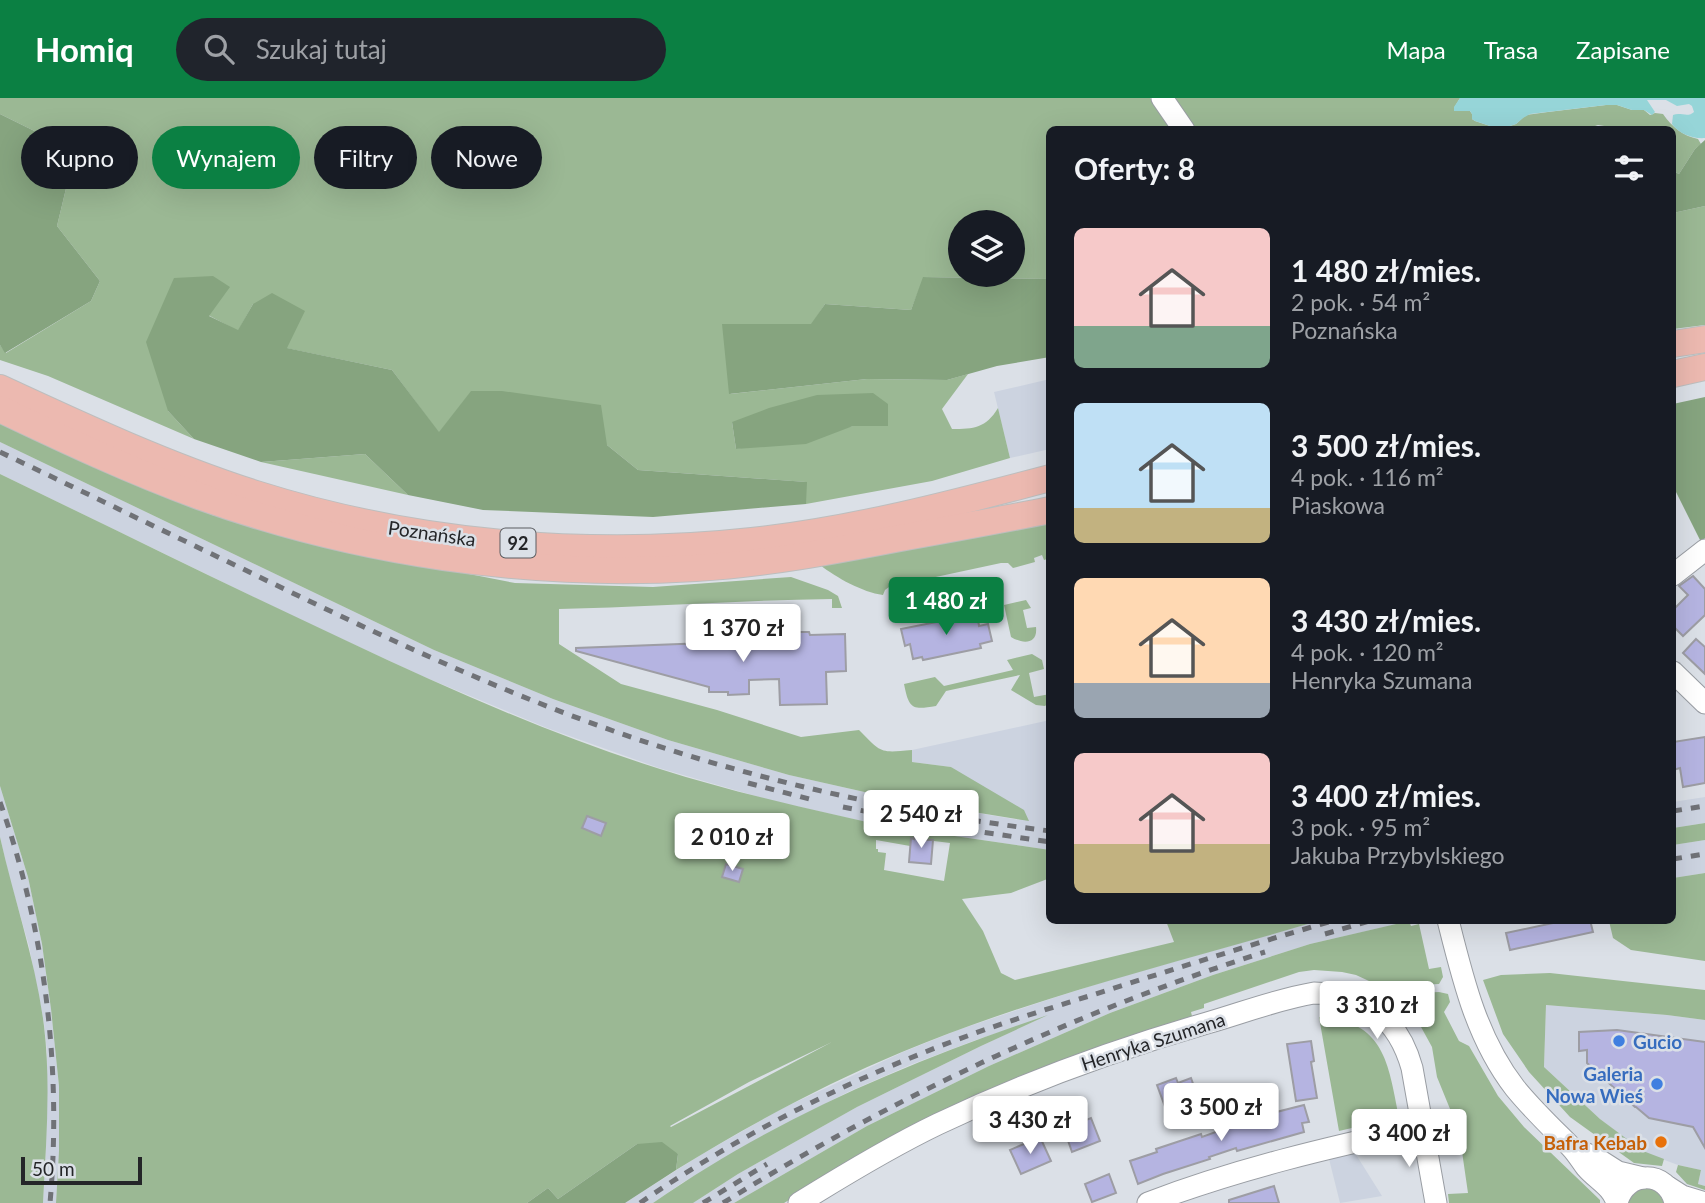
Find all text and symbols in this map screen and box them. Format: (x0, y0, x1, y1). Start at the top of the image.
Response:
search box (176, 18, 666, 81)
text: Homiq (35, 29, 134, 69)
icon: search (200, 30, 238, 68)
text: Szukaj tutaj (256, 33, 387, 65)
text: Mapa (1387, 35, 1446, 64)
text: Trasa (1484, 35, 1538, 64)
text: Zapisane (1576, 35, 1670, 64)
chip: Kupno (21, 126, 138, 189)
chip: Wynajem (152, 126, 300, 189)
chip: Filtry (314, 126, 417, 189)
chip: Nowe (431, 126, 542, 189)
icon: filters (1610, 149, 1648, 187)
text: Oferty: 8 (1074, 150, 1195, 186)
map controls (948, 210, 1025, 287)
button: layers (948, 210, 1025, 287)
text: 1 480 zł/mies. (1291, 252, 1481, 288)
icon: home (1130, 256, 1214, 340)
text: 2 pok. · 54 m² (1291, 288, 1430, 316)
text: Poznańska (1291, 316, 1398, 344)
text: 3 500 zł/mies. (1291, 427, 1481, 463)
icon: home (1130, 431, 1214, 515)
text: 4 pok. · 116 m² (1291, 463, 1444, 491)
text: Piaskowa (1291, 491, 1385, 519)
street label: Poznańska (387, 515, 477, 551)
road number: 92 (500, 528, 536, 558)
pin: 1 480 zł (874, 578, 1018, 637)
text: 1 480 zł (905, 586, 987, 614)
text: 3 430 zł/mies. (1291, 602, 1481, 638)
pin: 1 370 zł (671, 604, 815, 664)
icon: home (1130, 606, 1214, 690)
text: 1 370 zł (702, 613, 784, 641)
text: 4 pok. · 120 m² (1291, 638, 1444, 666)
text: Henryka Szumana (1291, 666, 1472, 694)
text: 3 400 zł/mies. (1291, 777, 1481, 813)
icon: home (1130, 781, 1214, 865)
pin: 2 540 zł (849, 790, 993, 850)
text: 2 540 zł (880, 799, 962, 827)
text: 3 pok. · 95 m² (1291, 813, 1430, 841)
pin: 2 010 zł (660, 814, 804, 873)
text: 2 010 zł (691, 822, 773, 850)
text: Jakuba Przybylskiego (1291, 841, 1505, 869)
pin: 3 310 zł (1305, 982, 1449, 1041)
text: 3 310 zł (1336, 990, 1418, 1018)
street label: Henryka Szumana (1078, 1007, 1228, 1075)
place label: Gucio (1633, 1030, 1682, 1053)
marker: Gucio (1611, 1033, 1627, 1049)
place label: Galeria Nowa Wieś (1545, 1062, 1643, 1107)
marker: Galeria Nowa Wieś (1649, 1076, 1665, 1092)
pin: 3 500 zł (1149, 1084, 1293, 1143)
text: 3 500 zł (1180, 1092, 1262, 1120)
pin: 3 430 zł (958, 1096, 1102, 1156)
text: 3 430 zł (989, 1105, 1071, 1133)
pin: 3 400 zł (1337, 1110, 1481, 1169)
text: 3 400 zł (1368, 1118, 1450, 1146)
place label: Bafra Kebab (1543, 1131, 1647, 1154)
marker: Bafra Kebab (1653, 1134, 1669, 1150)
scale bar (21, 1154, 142, 1186)
text: 50 m (32, 1157, 75, 1180)

